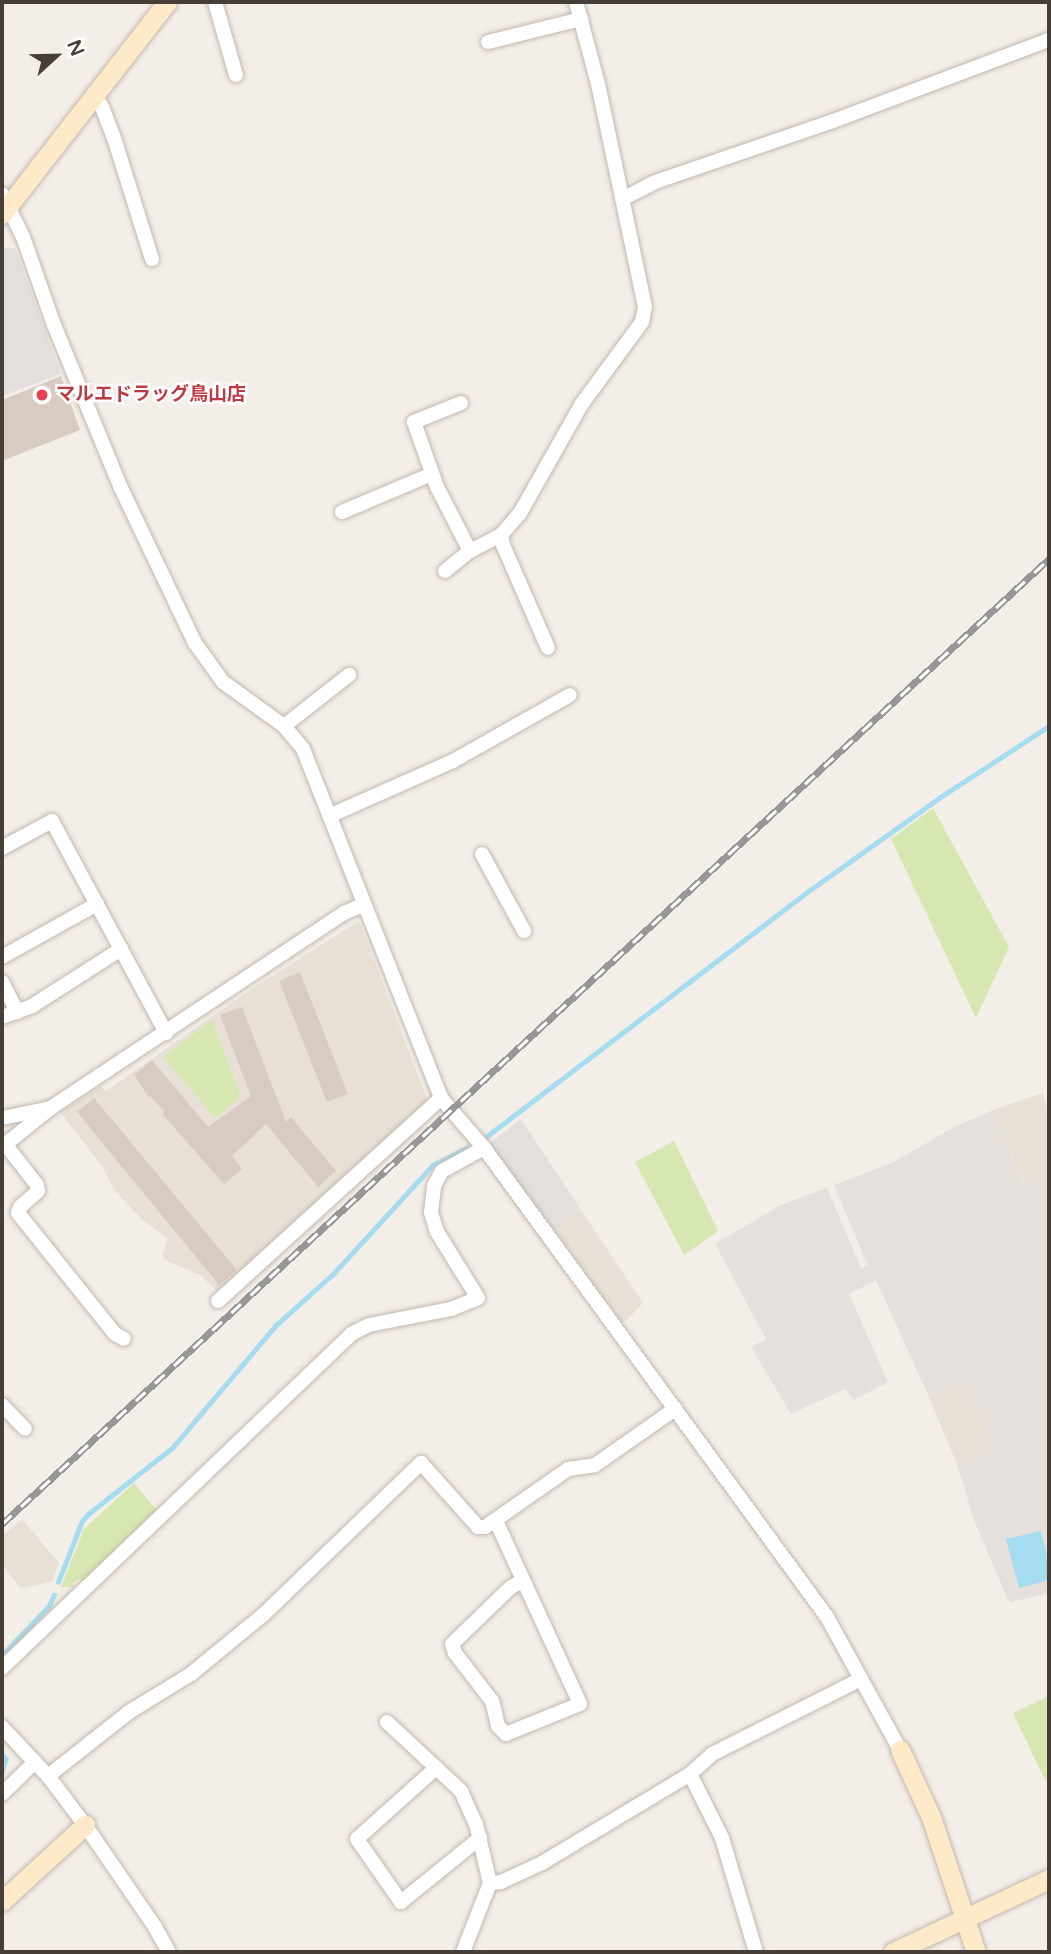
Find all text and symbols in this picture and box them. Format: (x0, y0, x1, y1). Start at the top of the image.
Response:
north arrow (21, 21, 91, 91)
text: N (62, 37, 89, 59)
place label: マルエドラッグ鳥山店 (56, 384, 246, 406)
marker: マルエドラッグ鳥山店 (34, 387, 50, 403)

